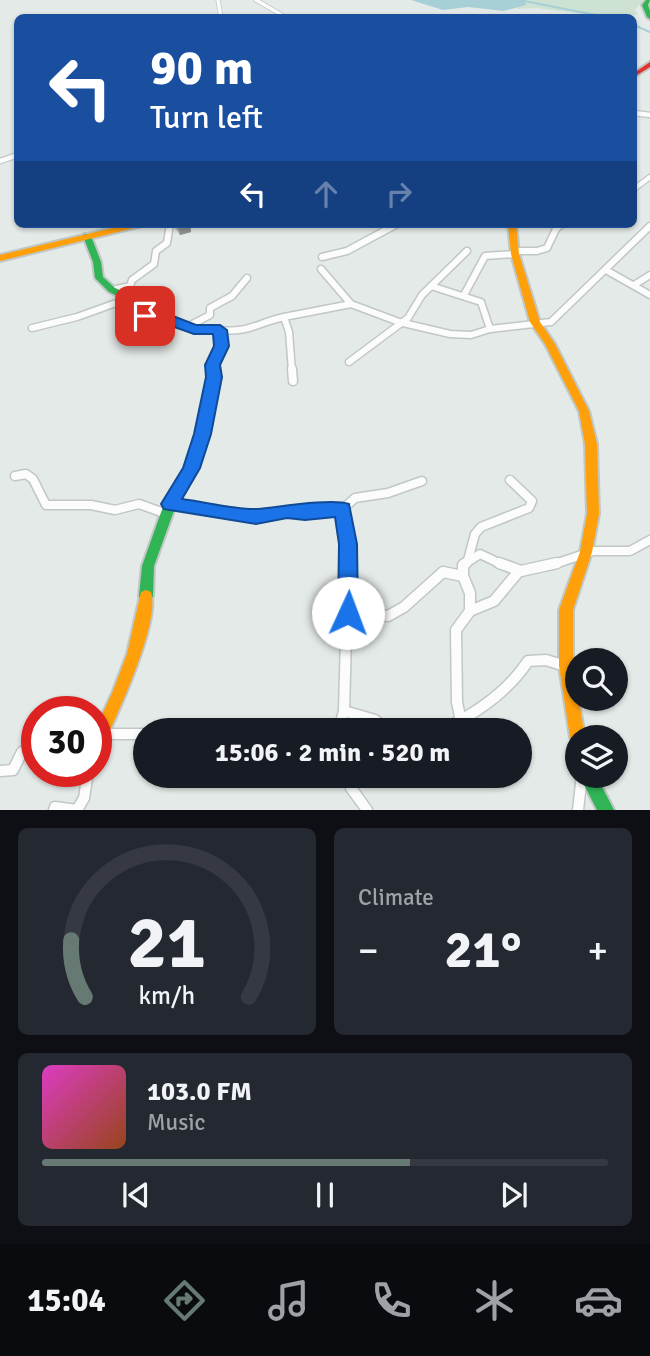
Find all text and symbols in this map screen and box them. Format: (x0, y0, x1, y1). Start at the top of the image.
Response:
text: 90 m (150, 38, 253, 98)
icon: left (35, 42, 126, 133)
text: Turn left (150, 98, 263, 137)
icon: left (234, 175, 272, 213)
icon: ahead (307, 175, 345, 213)
icon: right (380, 175, 418, 213)
pin (115, 286, 175, 346)
icon: arrive (126, 297, 164, 335)
position arrow (311, 576, 385, 650)
map controls (565, 648, 628, 788)
button: search (565, 648, 628, 711)
speed limit sign: 30 (21, 696, 112, 787)
button: layers (565, 725, 628, 788)
text: 15:06 · 2 min · 520 m (215, 737, 450, 769)
text: Climate (358, 883, 434, 912)
text: 21 (128, 900, 206, 989)
text: 21° (445, 918, 521, 982)
text: − (358, 927, 379, 974)
text: + (587, 927, 608, 974)
text: km/h (139, 980, 195, 1011)
text: 103.0 FM (147, 1076, 252, 1108)
text: Music (147, 1108, 205, 1137)
icon: previous (117, 1176, 155, 1214)
icon: pause (306, 1176, 344, 1214)
icon: next (495, 1176, 533, 1214)
icon: directions (160, 1276, 209, 1325)
icon: music (264, 1276, 313, 1325)
icon: phone (367, 1276, 416, 1325)
icon: climate (470, 1276, 519, 1325)
icon: car (574, 1276, 623, 1325)
text: 15:04 (27, 1281, 106, 1320)

